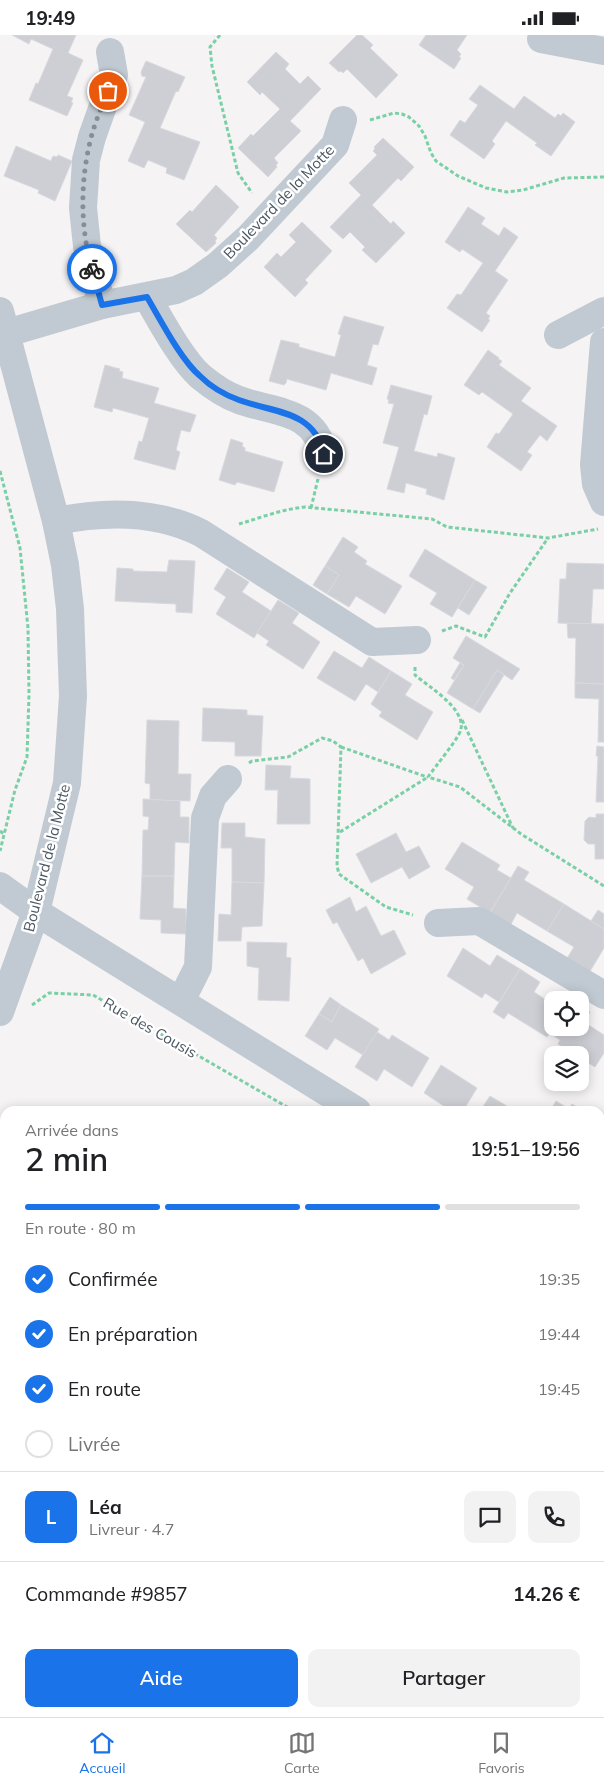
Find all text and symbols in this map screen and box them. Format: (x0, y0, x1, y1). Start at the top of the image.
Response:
text: 19:49 (25, 6, 75, 30)
pin (87, 70, 129, 112)
icon: bag (94, 77, 122, 105)
street label: Boulevard de la Motte (219, 141, 338, 263)
courier (67, 244, 117, 294)
icon: bike (78, 255, 106, 283)
pin (303, 433, 345, 475)
icon: home (310, 440, 338, 468)
street label: Boulevard de la Motte (19, 782, 74, 934)
map controls (544, 991, 589, 1091)
button: locate (544, 991, 589, 1036)
street label: Rue des Cousis (100, 993, 200, 1062)
button: layers (544, 1046, 589, 1091)
text: Arrivée dans (25, 1120, 119, 1140)
text: 19:51–19:56 (470, 1137, 580, 1161)
text: 2 min (25, 1139, 108, 1179)
text: En route · 80 m (25, 1218, 136, 1238)
icon: check (25, 1265, 53, 1293)
text: Confirmée (68, 1267, 157, 1291)
text: 19:35 (538, 1269, 580, 1289)
icon: check (25, 1320, 53, 1348)
text: En préparation (68, 1322, 198, 1346)
text: 19:44 (538, 1324, 580, 1344)
icon: check (25, 1375, 53, 1403)
text: En route (68, 1377, 141, 1401)
text: 19:45 (538, 1379, 580, 1399)
text: Livrée (68, 1432, 120, 1456)
button: chat (464, 1491, 516, 1543)
button: phone (528, 1491, 580, 1543)
text: Léa (89, 1495, 122, 1519)
text: L (46, 1505, 56, 1529)
text: Livreur · 4.7 (89, 1519, 174, 1539)
text: Commande #9857 (25, 1582, 188, 1606)
text: 14.26 € (513, 1582, 580, 1606)
button: Aide (25, 1649, 298, 1707)
button: Partager (308, 1649, 580, 1707)
tab: Accueil (79, 1729, 126, 1777)
tab: Carte (284, 1729, 320, 1777)
tab: Favoris (478, 1729, 525, 1777)

